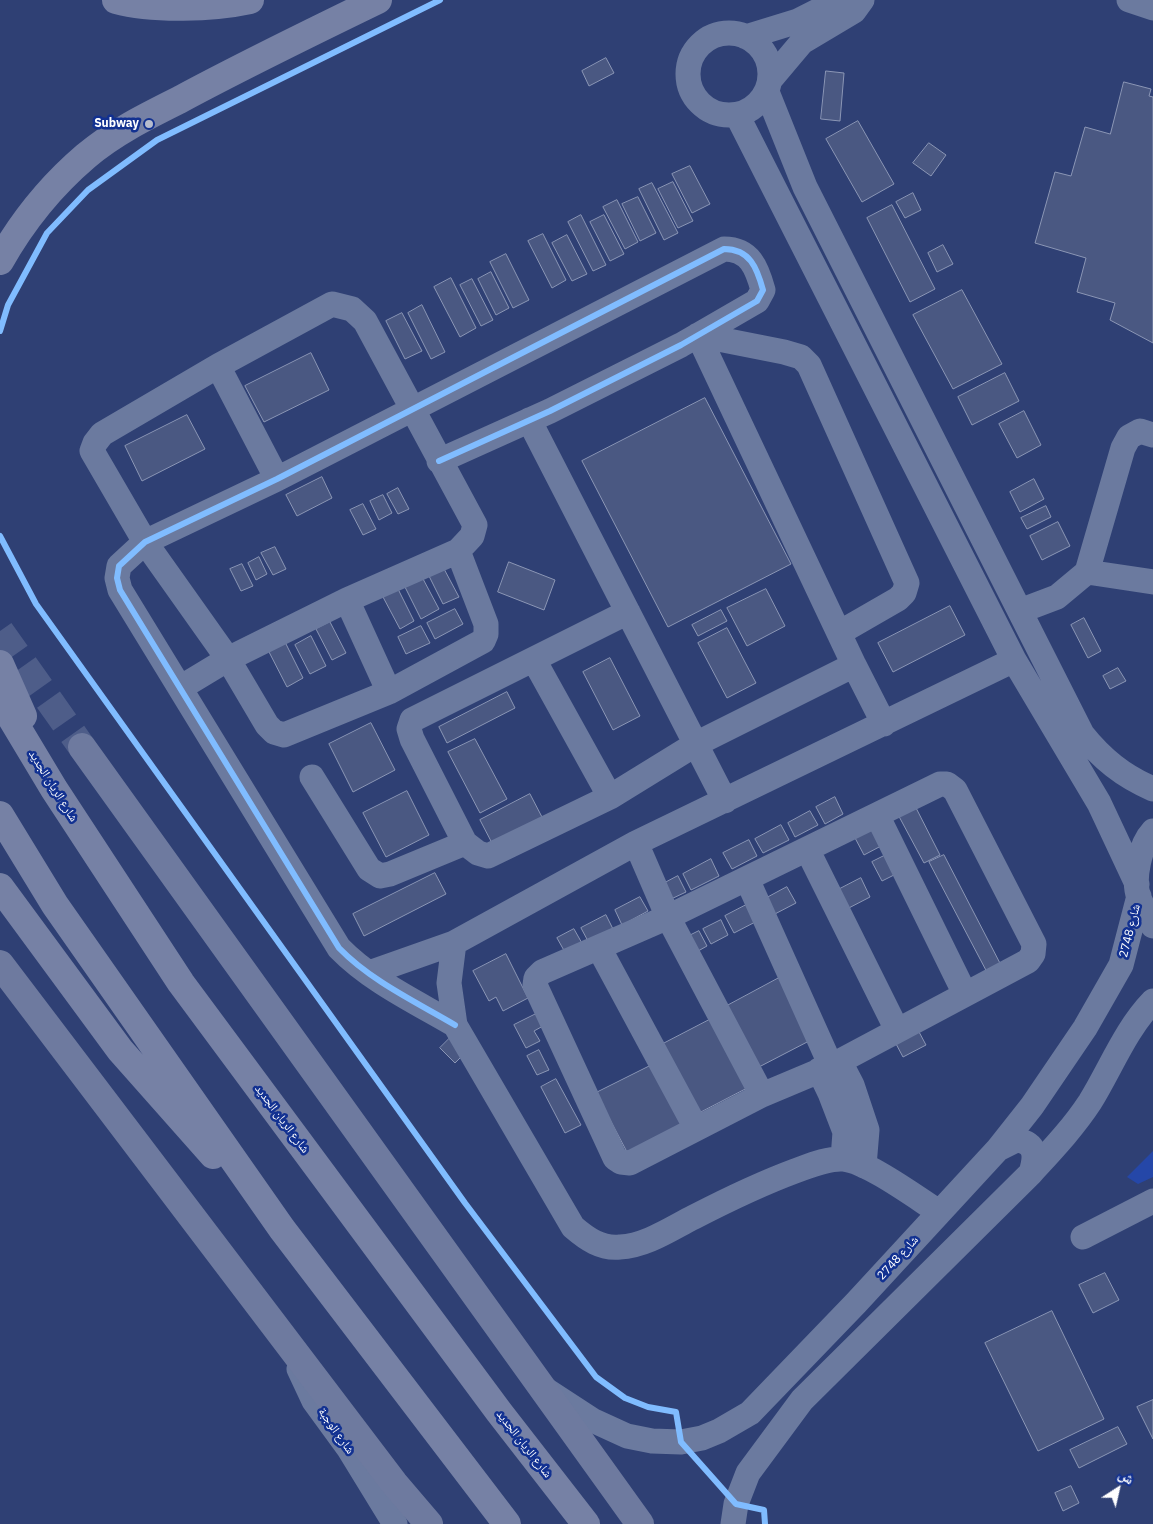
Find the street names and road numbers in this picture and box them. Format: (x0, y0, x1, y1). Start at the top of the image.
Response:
street label: شارع الريان الجديد (25, 748, 81, 824)
street label: شارع 2748 (1116, 903, 1144, 959)
street label: شارع الريان الجديد (252, 1082, 312, 1156)
street label: شارع 2748 (874, 1233, 922, 1283)
street label: شارع الوجبة (315, 1405, 357, 1457)
street label: شارع الريان الجديد (493, 1407, 555, 1481)

